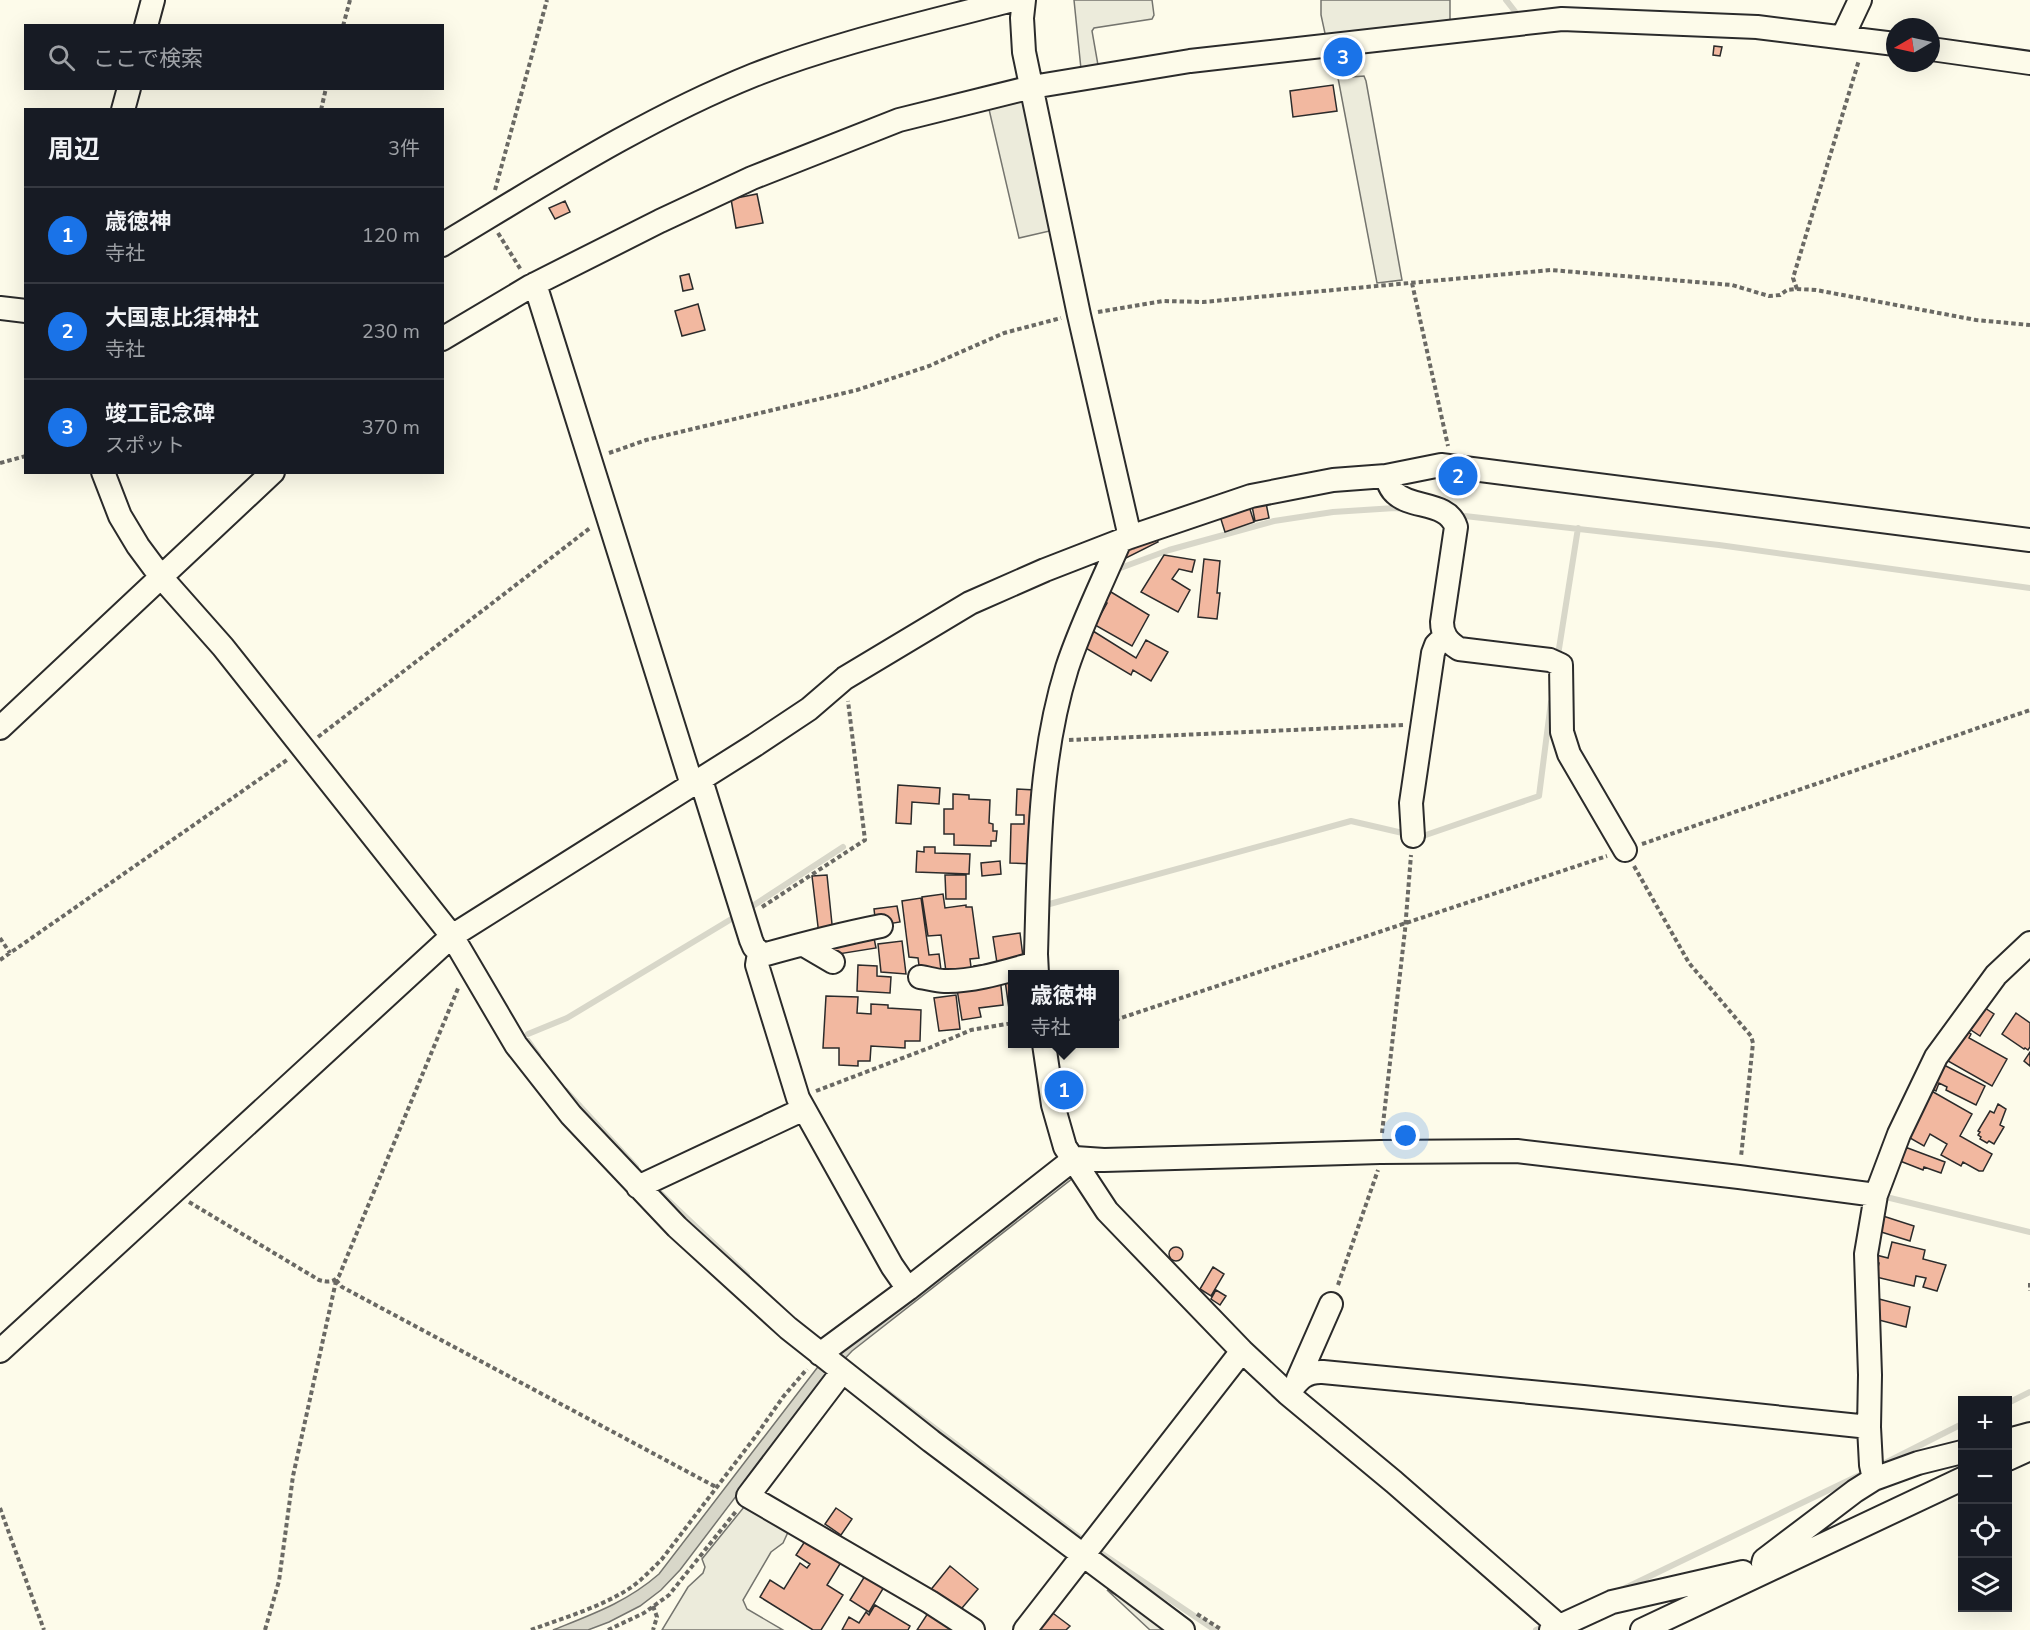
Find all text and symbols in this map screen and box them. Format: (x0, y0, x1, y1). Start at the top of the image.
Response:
north arrow (1886, 18, 1940, 72)
search box (24, 24, 444, 90)
pin: 3 (1324, 34, 1362, 80)
icon: search (45, 41, 78, 74)
text: ここで検索 (93, 44, 203, 74)
text: 周辺 (48, 132, 100, 167)
text: 3件 (388, 135, 420, 162)
text: 歳徳神 (105, 207, 171, 237)
text: 1 (62, 222, 74, 249)
text: 120 m (362, 222, 420, 249)
text: 寺社 (105, 240, 145, 267)
text: 大国恵比須神社 (105, 303, 259, 333)
text: 2 (62, 318, 74, 345)
text: 230 m (362, 318, 420, 345)
text: 寺社 (105, 336, 145, 363)
text: 竣工記念碑 (105, 399, 215, 429)
text: 3 (62, 414, 74, 441)
text: 370 m (362, 414, 420, 441)
text: スポット (105, 432, 185, 459)
pin: 2 (1438, 454, 1478, 498)
popup (1008, 970, 1119, 1048)
text: 歳徳神 (1030, 981, 1097, 1011)
text: 寺社 (1030, 1014, 1070, 1041)
pin: 1 (1044, 1068, 1084, 1112)
your location (1391, 1121, 1420, 1150)
map controls (1958, 1396, 2012, 1612)
button: + (1958, 1396, 2012, 1450)
button: − (1958, 1450, 2012, 1504)
button: locate (1958, 1504, 2012, 1558)
button: layers (1958, 1558, 2012, 1612)

